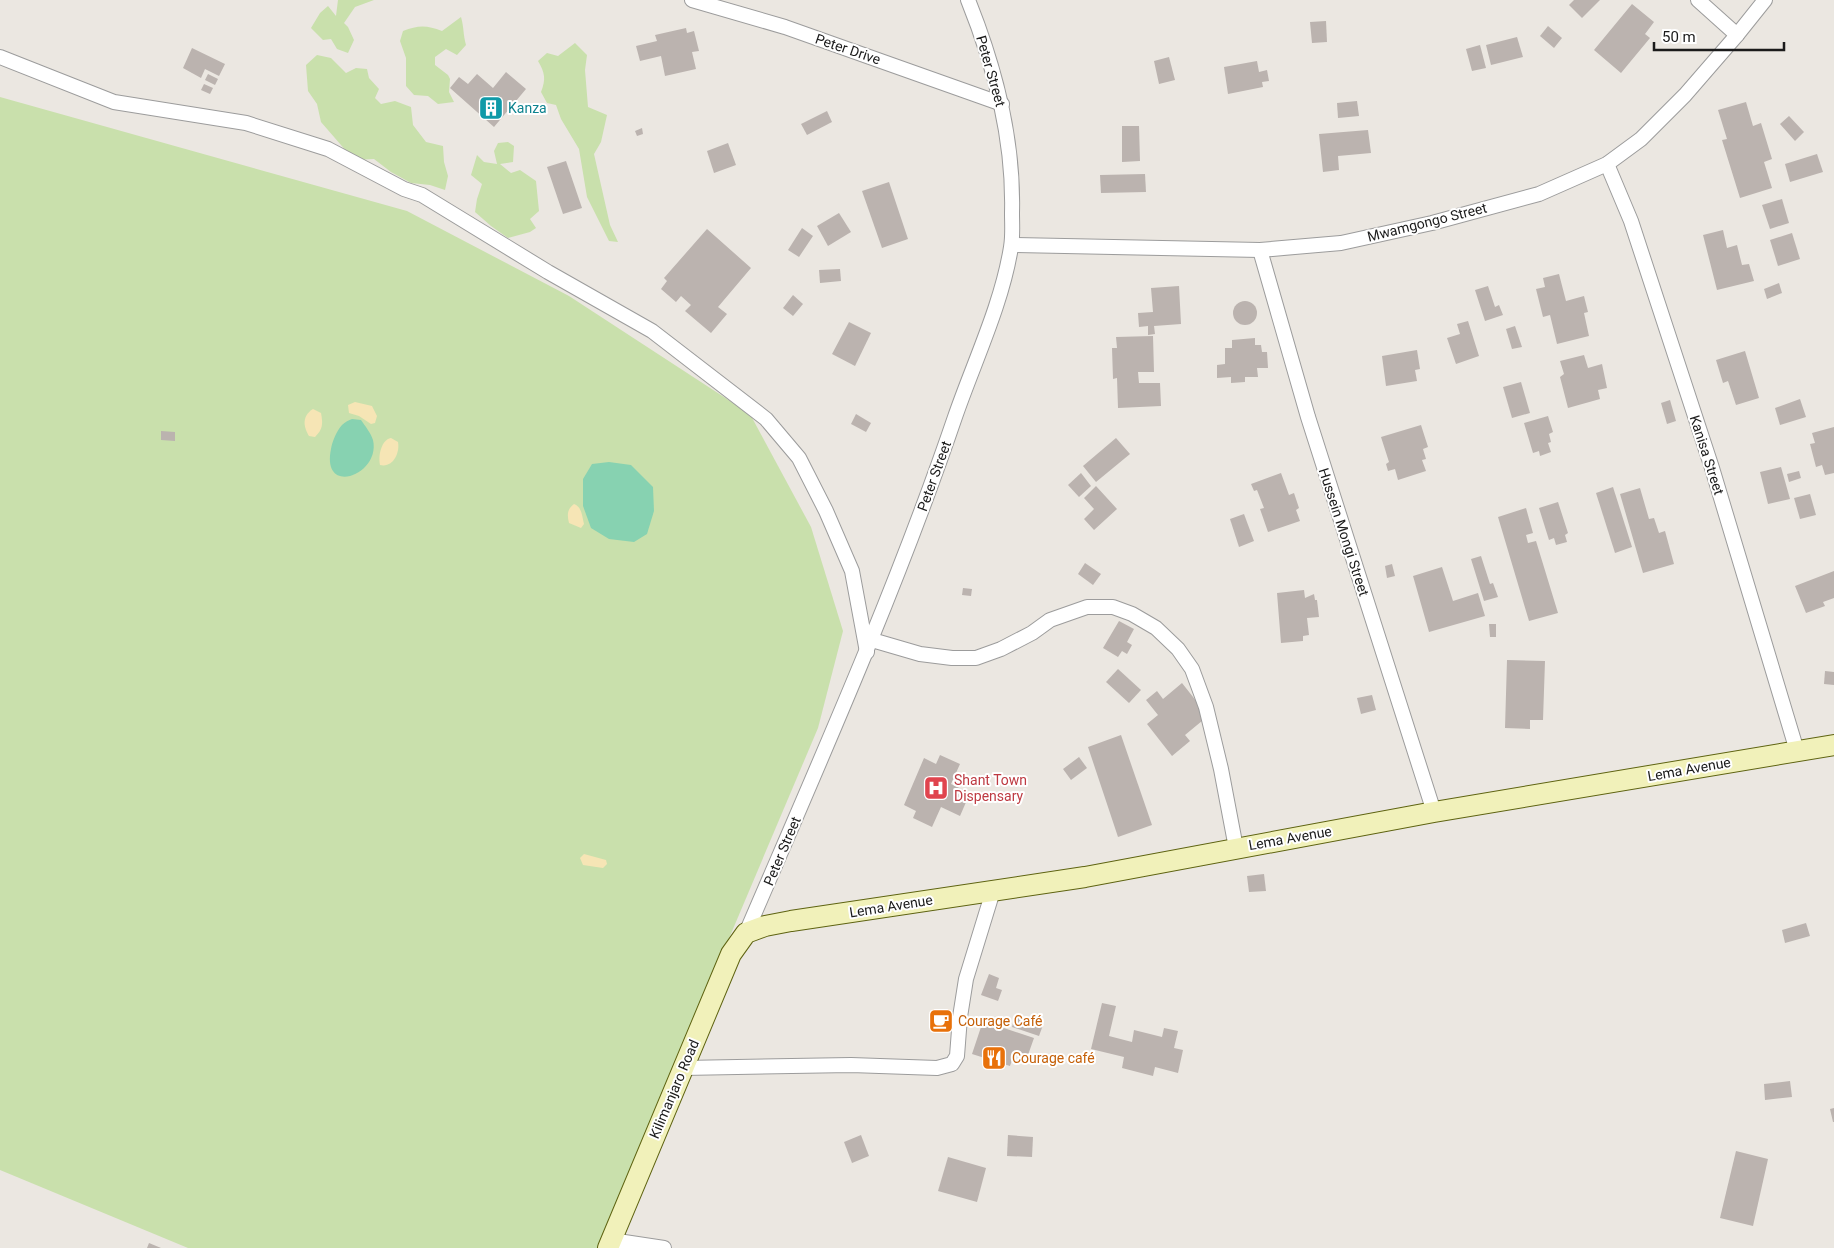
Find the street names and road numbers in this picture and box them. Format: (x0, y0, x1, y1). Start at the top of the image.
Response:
street label: Peter Drive (813, 30, 883, 68)
street label: Peter Street (973, 34, 1009, 109)
street label: Mwamgongo Street (1366, 199, 1489, 245)
street label: Kanisa Street (1687, 413, 1728, 497)
street label: Peter Street (914, 438, 954, 513)
street label: Hussein Mongi Street (1316, 466, 1372, 598)
street label: Lema Avenue (1646, 754, 1732, 784)
street label: Peter Street (760, 814, 804, 888)
street label: Lema Avenue (1247, 823, 1333, 853)
street label: Lema Avenue (848, 892, 934, 920)
street label: Kilimanjaro Road (646, 1037, 702, 1141)

